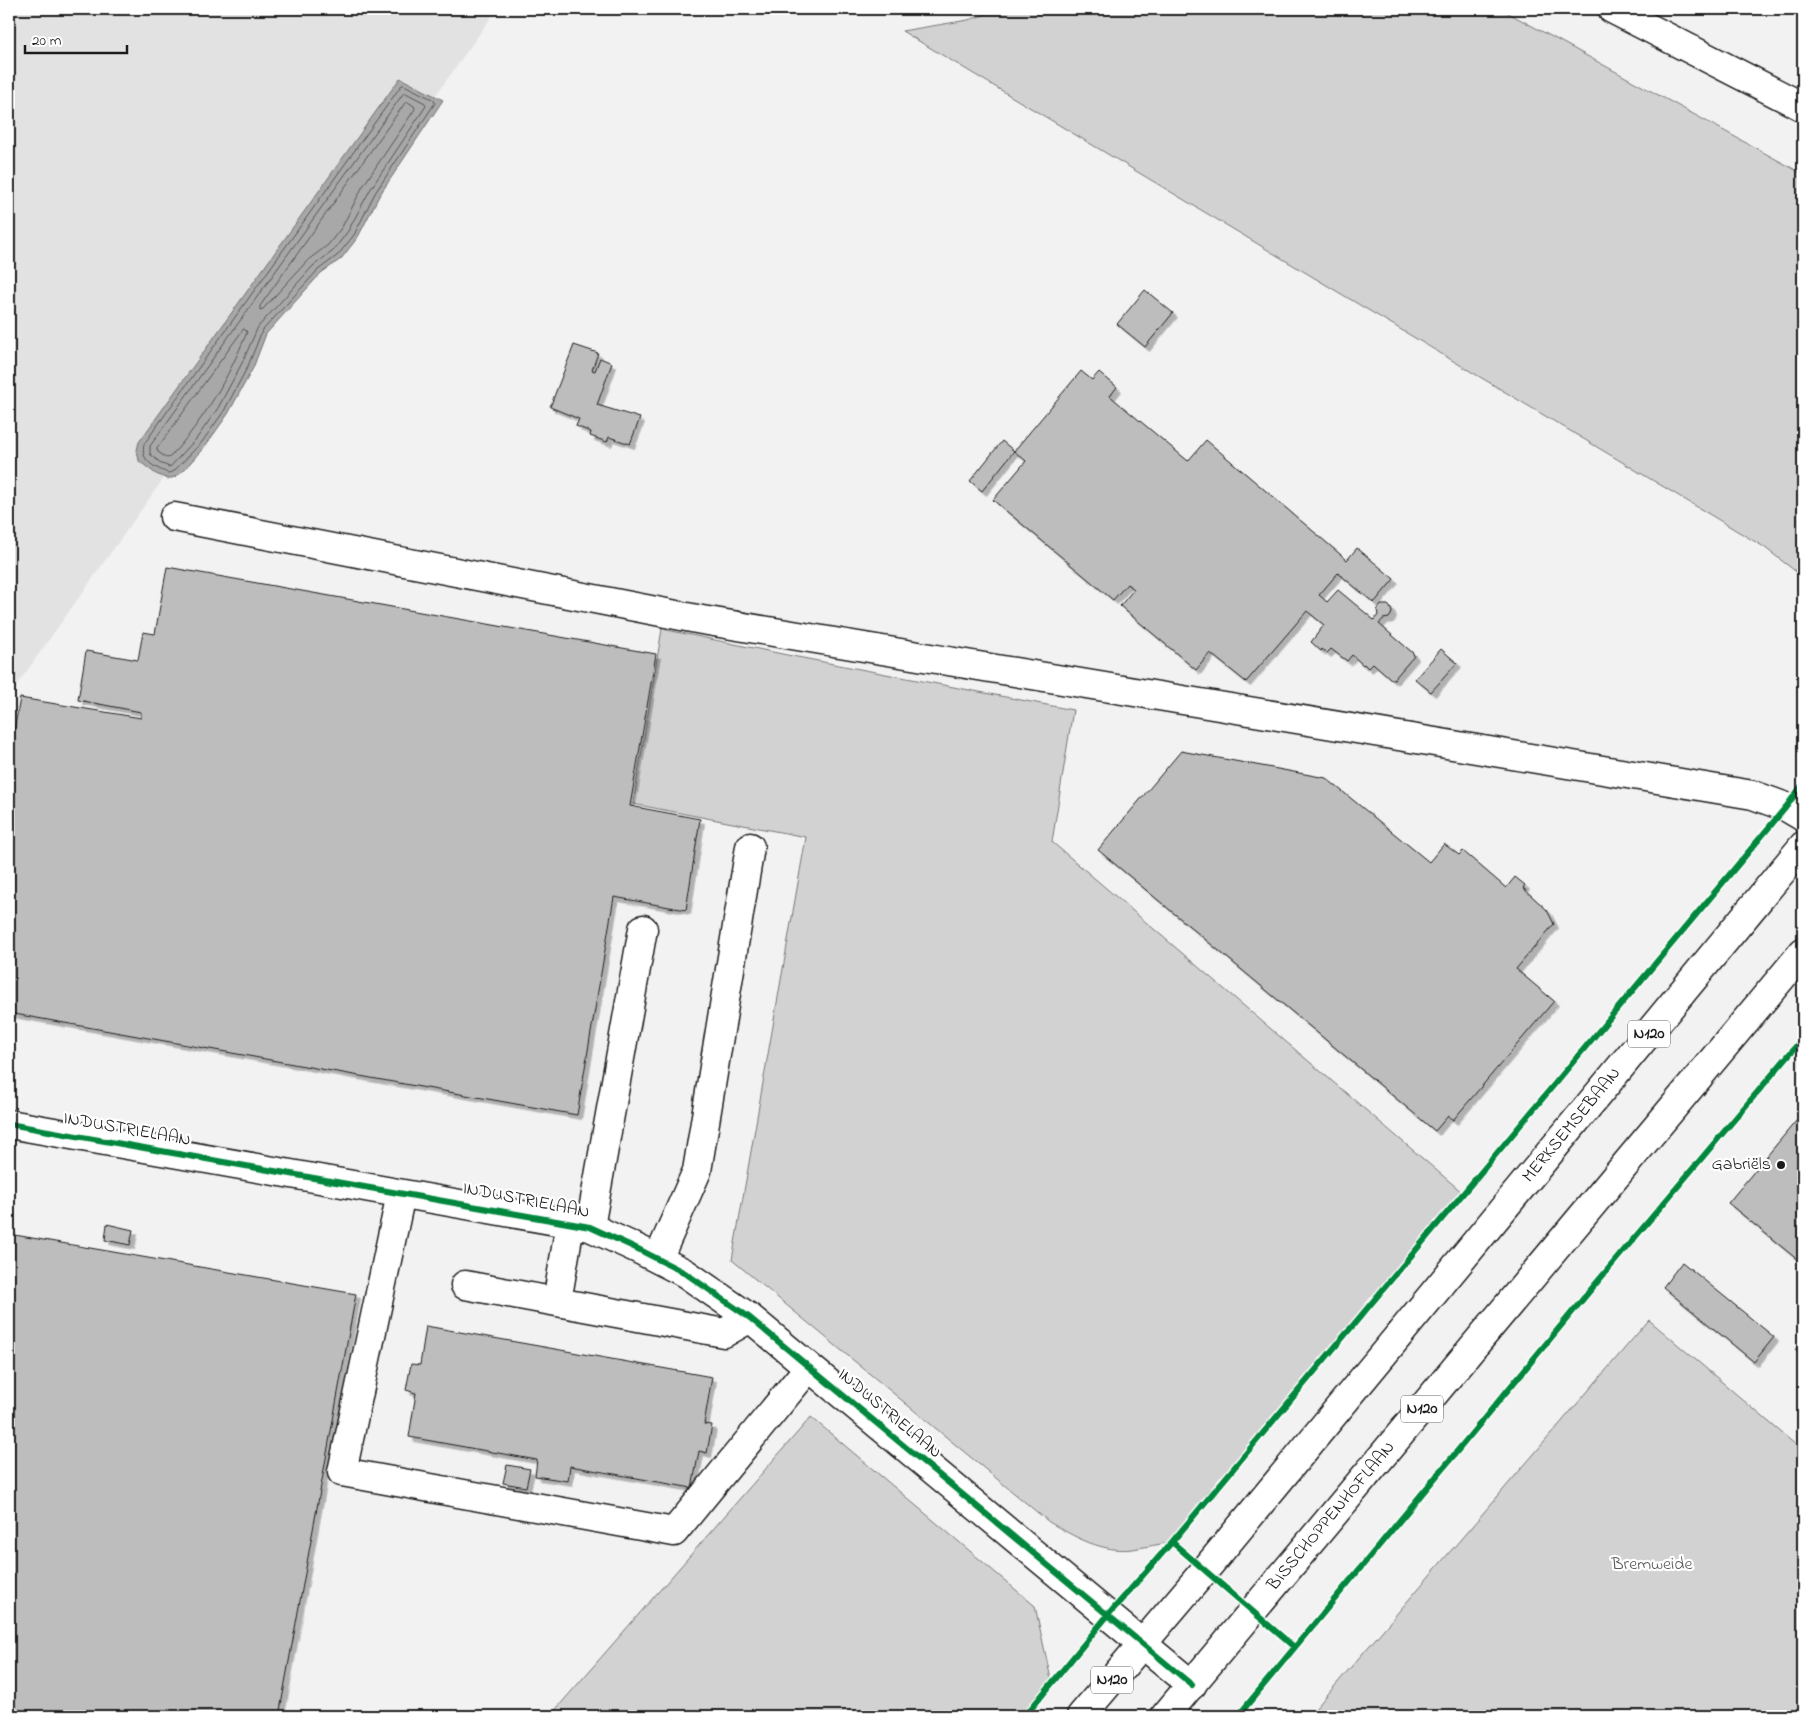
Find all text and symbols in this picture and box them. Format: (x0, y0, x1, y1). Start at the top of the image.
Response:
scale bar (25, 22, 128, 54)
text: 20 m (32, 30, 62, 52)
road number: N120 (1628, 1021, 1670, 1048)
street label: MERKSEMSEBAAN (1517, 1062, 1628, 1189)
street label: INDUSTRIELAAN (61, 1106, 193, 1154)
place label: Gabriëls (1711, 1152, 1771, 1178)
marker: Gabriëls (1775, 1159, 1787, 1171)
street label: INDUSTRIELAAN (460, 1176, 592, 1226)
street label: INDUSTRIELAAN (831, 1363, 947, 1465)
road number: N120 (1401, 1396, 1443, 1422)
street label: BISSCHOPPENHOFLAAN (1261, 1436, 1402, 1598)
park label: Bremweide (1610, 1552, 1693, 1578)
road number: N120 (1091, 1666, 1133, 1694)

